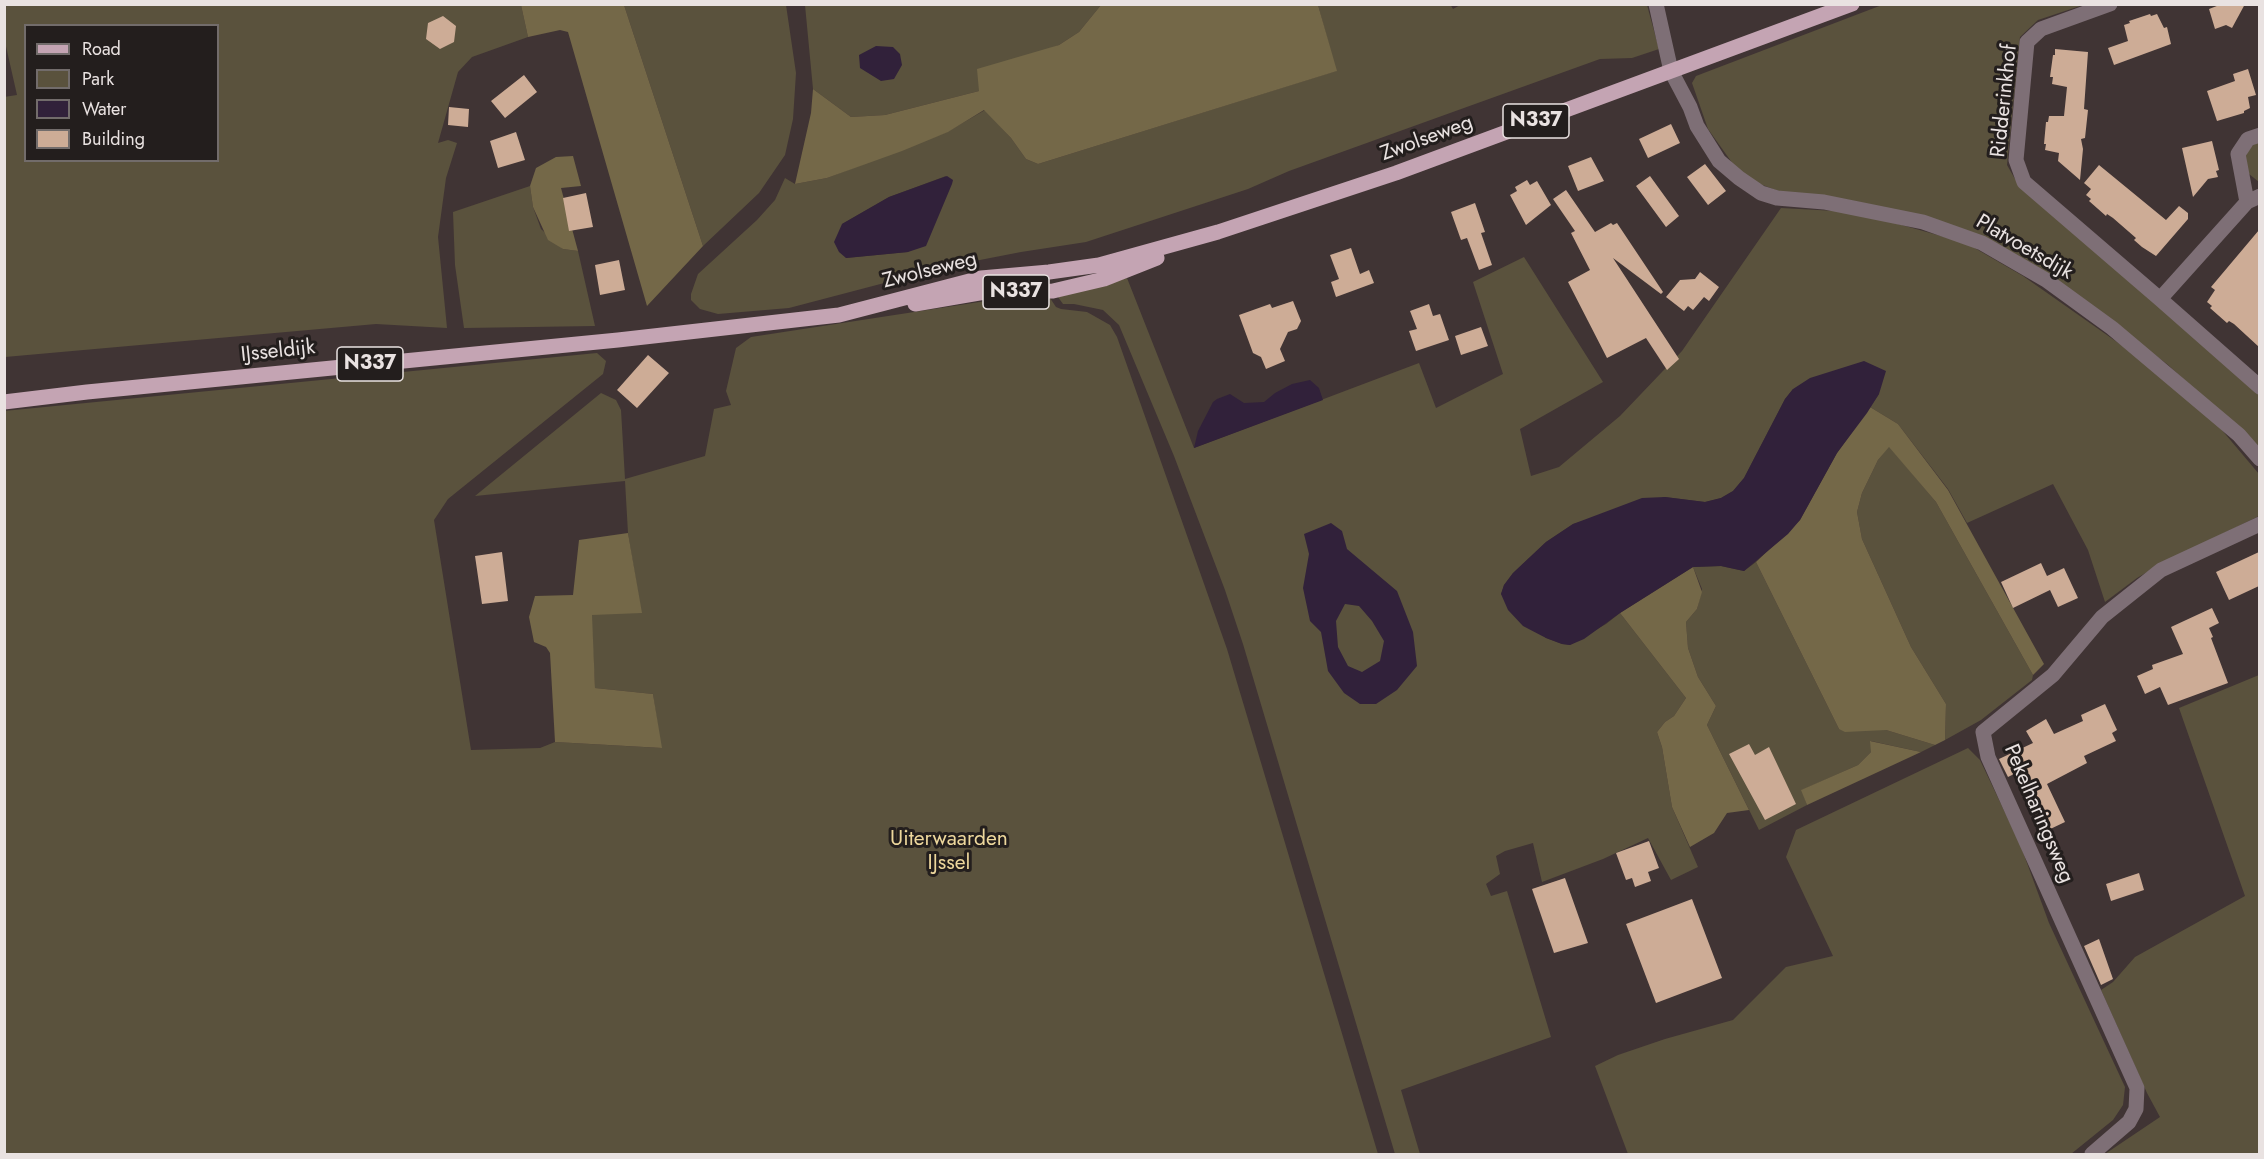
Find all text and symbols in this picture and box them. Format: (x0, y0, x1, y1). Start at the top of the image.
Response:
legend (24, 24, 219, 162)
text: Road (82, 36, 121, 62)
street label: Ridderinkhof (1987, 43, 2023, 159)
text: Park (82, 66, 114, 92)
text: Water (82, 96, 126, 122)
road number: N337 (1503, 104, 1569, 138)
street label: Zwolseweg (1377, 111, 1477, 167)
text: Building (82, 126, 145, 152)
street label: Platvoetsdijk (1971, 210, 2077, 286)
street label: Zwolseweg (880, 247, 980, 295)
road number: N337 (983, 275, 1049, 309)
street label: IJsseldijk (240, 336, 316, 368)
road number: N337 (337, 347, 403, 381)
street label: Pekelharingsweg (1997, 741, 2079, 887)
park label: Uiterwaarden IJssel (890, 827, 1008, 877)

